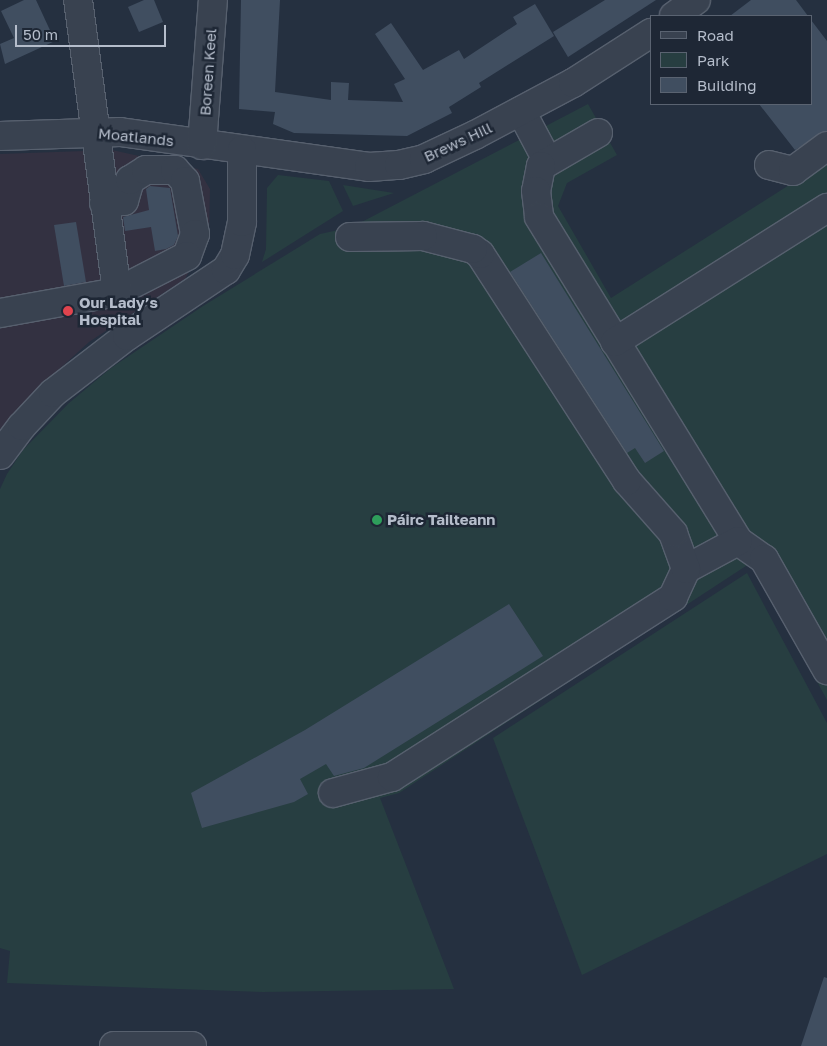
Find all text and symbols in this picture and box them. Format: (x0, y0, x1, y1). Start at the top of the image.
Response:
scale bar (18, 15, 169, 47)
legend (650, 15, 812, 105)
text: 50 m (23, 25, 58, 43)
text: Road (697, 26, 734, 44)
street label: Boreen Keel (196, 28, 220, 116)
text: Park (697, 51, 729, 69)
text: Building (697, 76, 757, 94)
street label: Brews Hill (421, 118, 495, 166)
street label: Moatlands (97, 124, 175, 150)
place label: Our Lady’s Hospital (79, 293, 158, 328)
marker: Our Lady’s Hospital (61, 304, 75, 318)
place label: Páirc Tailteann (387, 511, 495, 529)
marker: Páirc Tailteann (371, 514, 383, 526)

